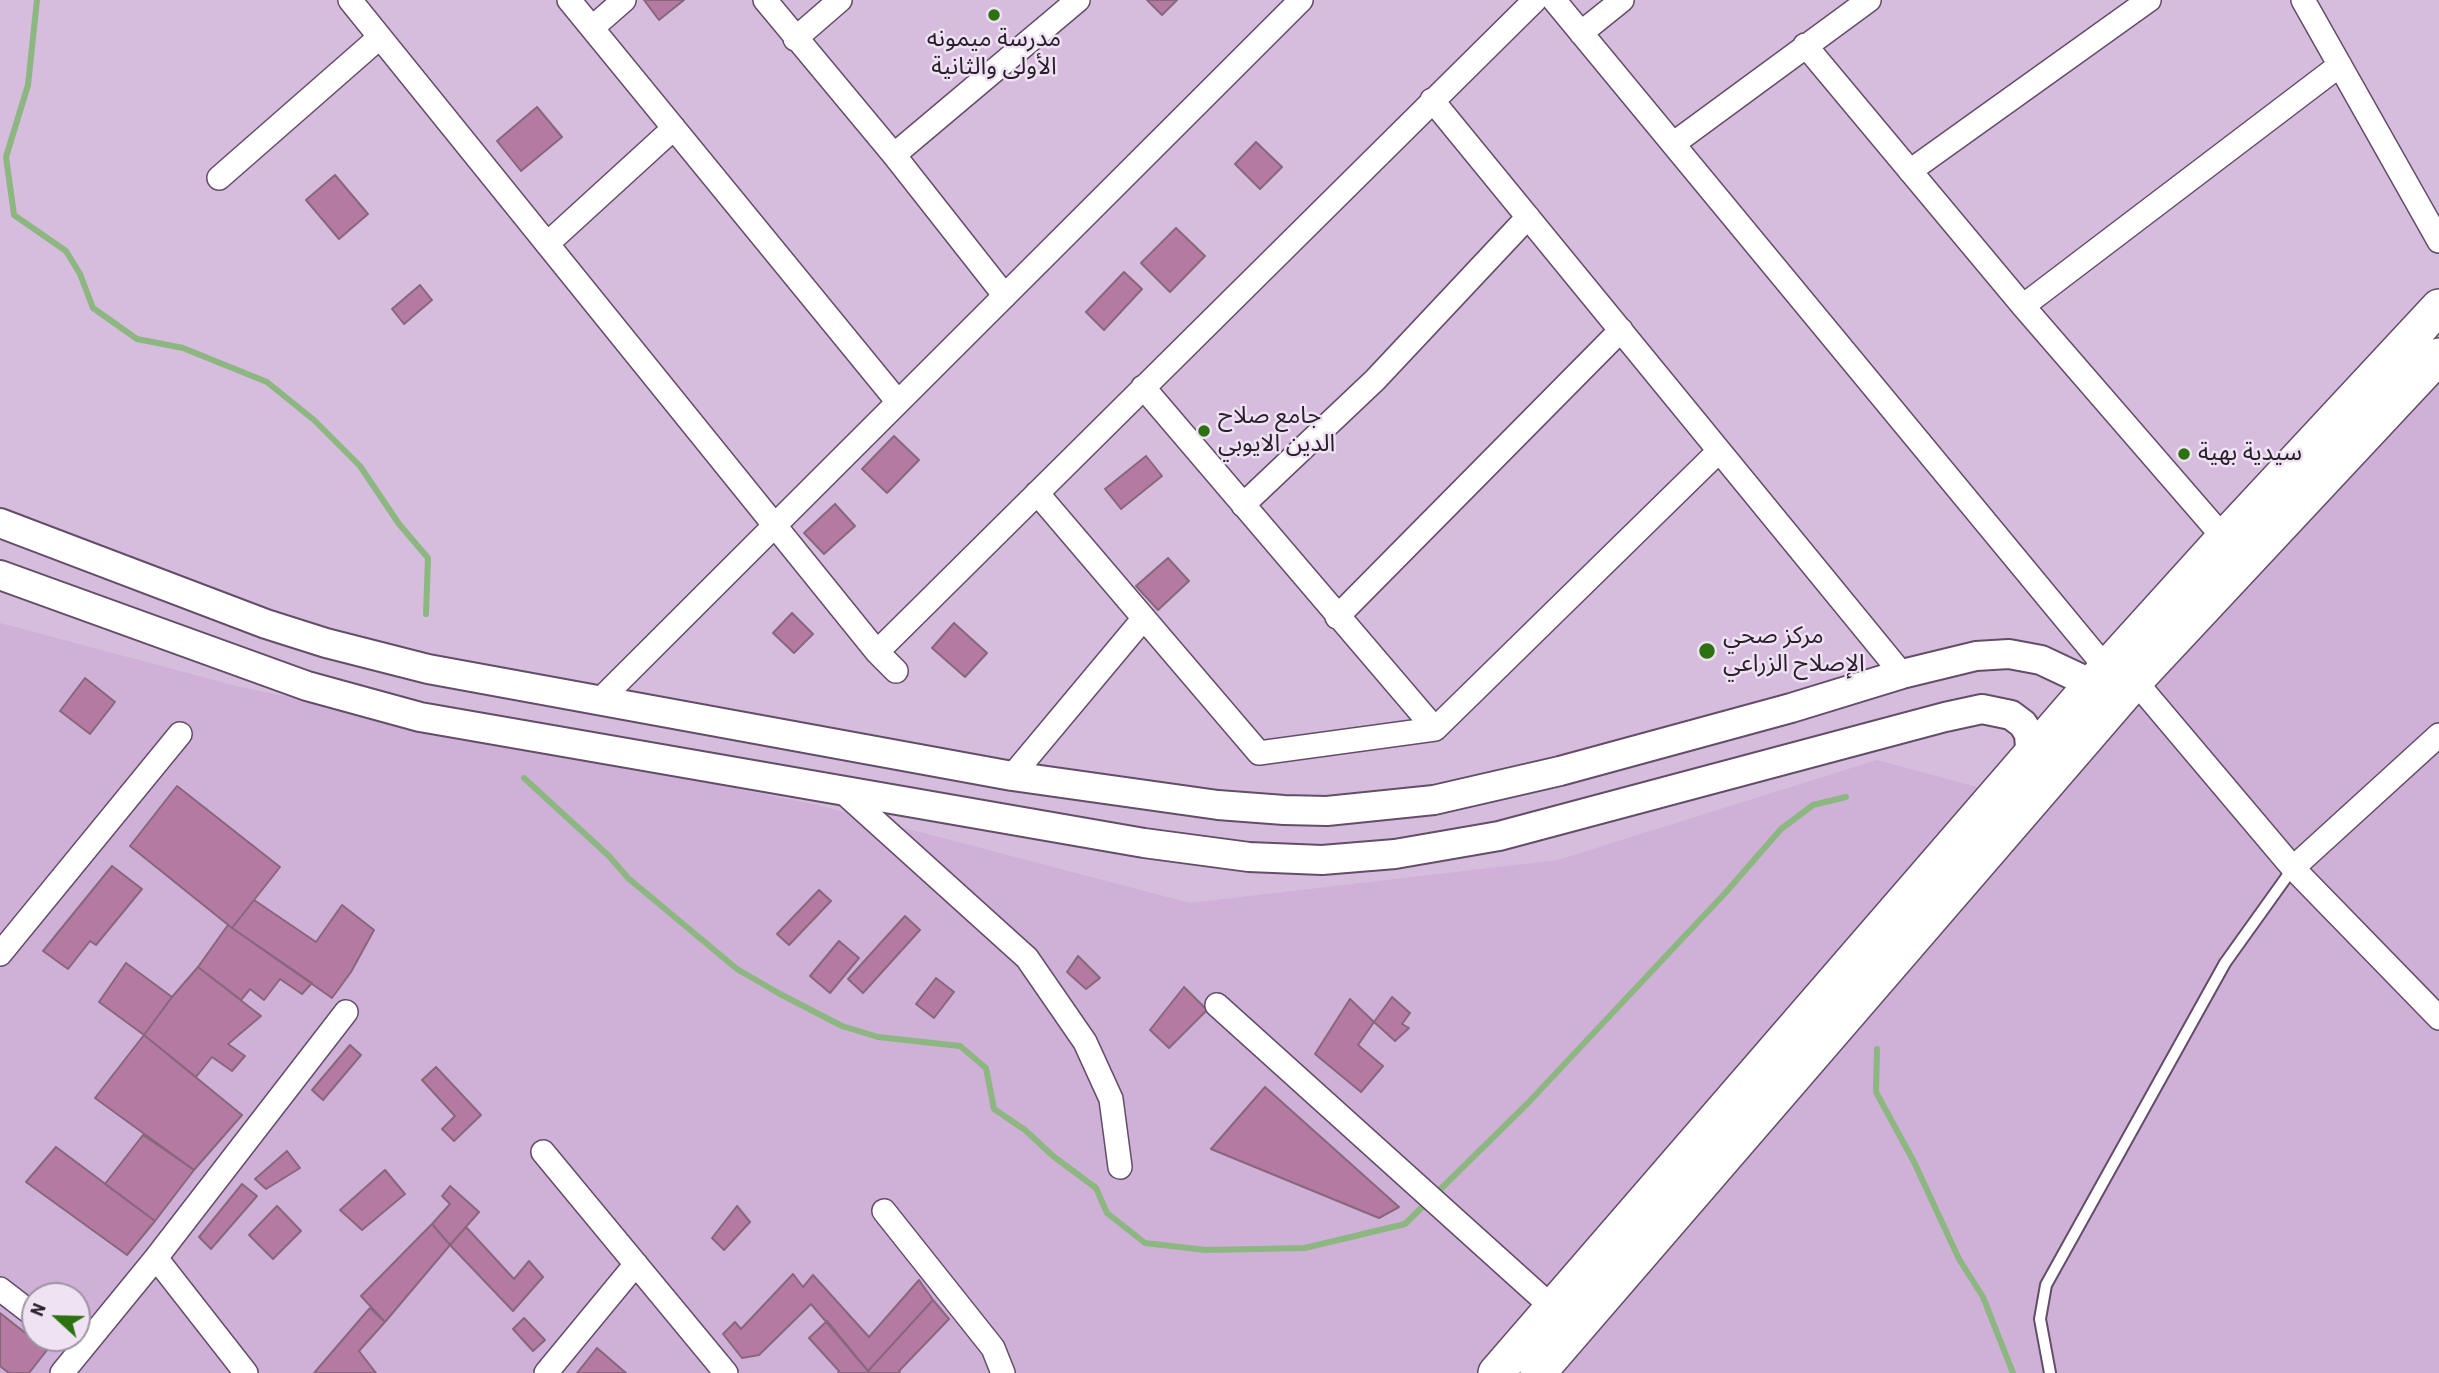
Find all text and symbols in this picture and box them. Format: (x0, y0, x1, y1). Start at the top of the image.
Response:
marker: مدرسة ميمونه الأولى والثانية (986, 7, 1002, 23)
place label: مدرسة ميمونه الأولى والثانية (927, 26, 1061, 82)
place label: جامع صلاح الدين الايوبي (1218, 403, 1335, 459)
marker: جامع صلاح الدين الايوبي (1196, 423, 1212, 439)
place label: سيدية بهية (2198, 440, 2302, 468)
marker: سيدية بهية (2176, 446, 2192, 462)
place label: مركز صحي الإصلاح الزراعي (1723, 623, 1865, 679)
marker: مركز صحي الإصلاح الزراعي (1697, 641, 1717, 661)
north arrow (21, 1282, 91, 1352)
text: N (25, 1300, 51, 1319)

